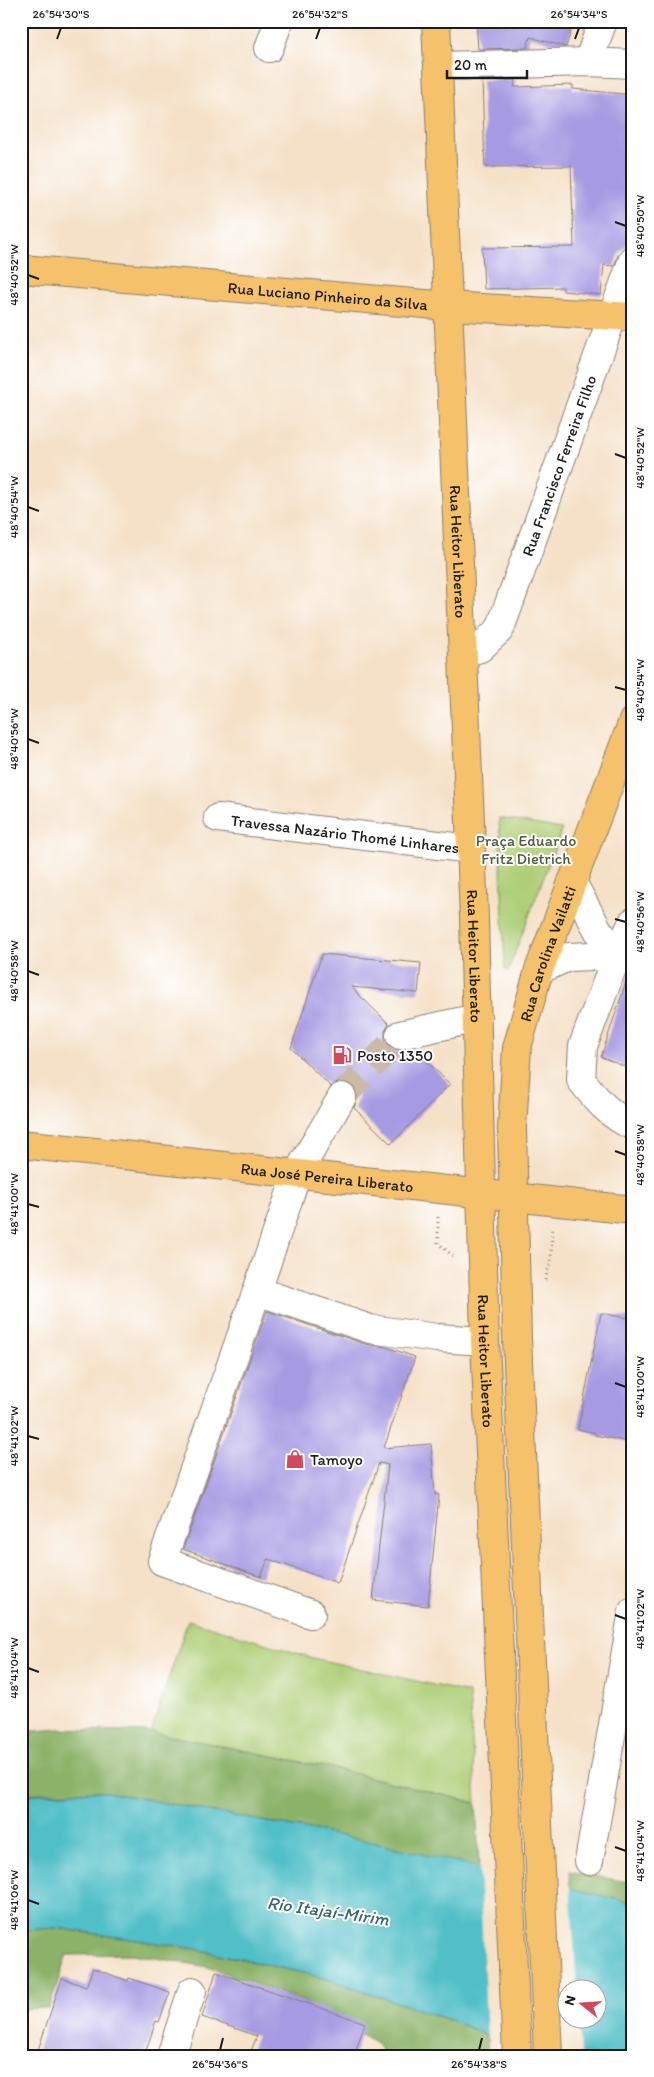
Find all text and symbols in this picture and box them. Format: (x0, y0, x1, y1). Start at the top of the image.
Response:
text: 26°54'30"S (32, 7, 90, 21)
text: 26°54'32"S (292, 7, 348, 21)
text: 26°54'34"S (551, 7, 608, 21)
scale bar (447, 48, 526, 80)
text: 20 m (454, 56, 488, 74)
text: 48°40'50"W (633, 195, 647, 257)
text: 48°40'52"W (7, 244, 21, 306)
street label: Rua Luciano Pinheiro da Silva (227, 277, 429, 314)
street label: Rua Francisco Ferreira Filho (517, 372, 600, 559)
text: 48°40'52"W (633, 427, 647, 489)
text: 48°40'54"W (7, 476, 21, 538)
street label: Rua Heitor Liberato (446, 485, 471, 619)
text: 48°40'54"W (633, 659, 647, 721)
text: 48°40'56"W (7, 708, 21, 770)
street label: Travessa Nazário Thomé Linhares (230, 810, 460, 857)
park label: Praça Eduardo Fritz Dietrich (476, 831, 576, 868)
street label: Rua Carolina Vailatti (515, 883, 579, 1024)
street label: Rua Heitor Liberato (463, 889, 486, 1023)
text: 48°40'56"W (633, 891, 647, 953)
text: 48°40'58"W (7, 940, 21, 1002)
fuel station icon: Posto 1350 (331, 1044, 353, 1066)
place label: Posto 1350 (357, 1046, 433, 1065)
text: 48°40'58"W (633, 1124, 647, 1186)
street label: Rua José Pereira Liberato (240, 1158, 415, 1196)
text: 48°41'00"W (7, 1173, 21, 1235)
street label: Rua Heitor Liberato (474, 1294, 498, 1428)
text: 48°41'00"W (633, 1356, 647, 1418)
text: 48°41'02"W (7, 1406, 21, 1466)
shop icon: Tamoyo (284, 1448, 306, 1470)
place label: Tamoyo (310, 1450, 363, 1469)
text: 48°41'02"W (633, 1589, 647, 1649)
text: 48°41'04"W (7, 1637, 21, 1699)
text: 48°41'04"W (633, 1820, 647, 1882)
text: 48°41'06"W (7, 1870, 21, 1930)
water label: Rio Itajaí-Mirim (266, 1892, 391, 1931)
north arrow (556, 1980, 606, 2030)
text: N (561, 1993, 580, 2007)
text: 26°54'36"S (192, 2057, 248, 2071)
text: 26°54'38"S (451, 2057, 507, 2071)

